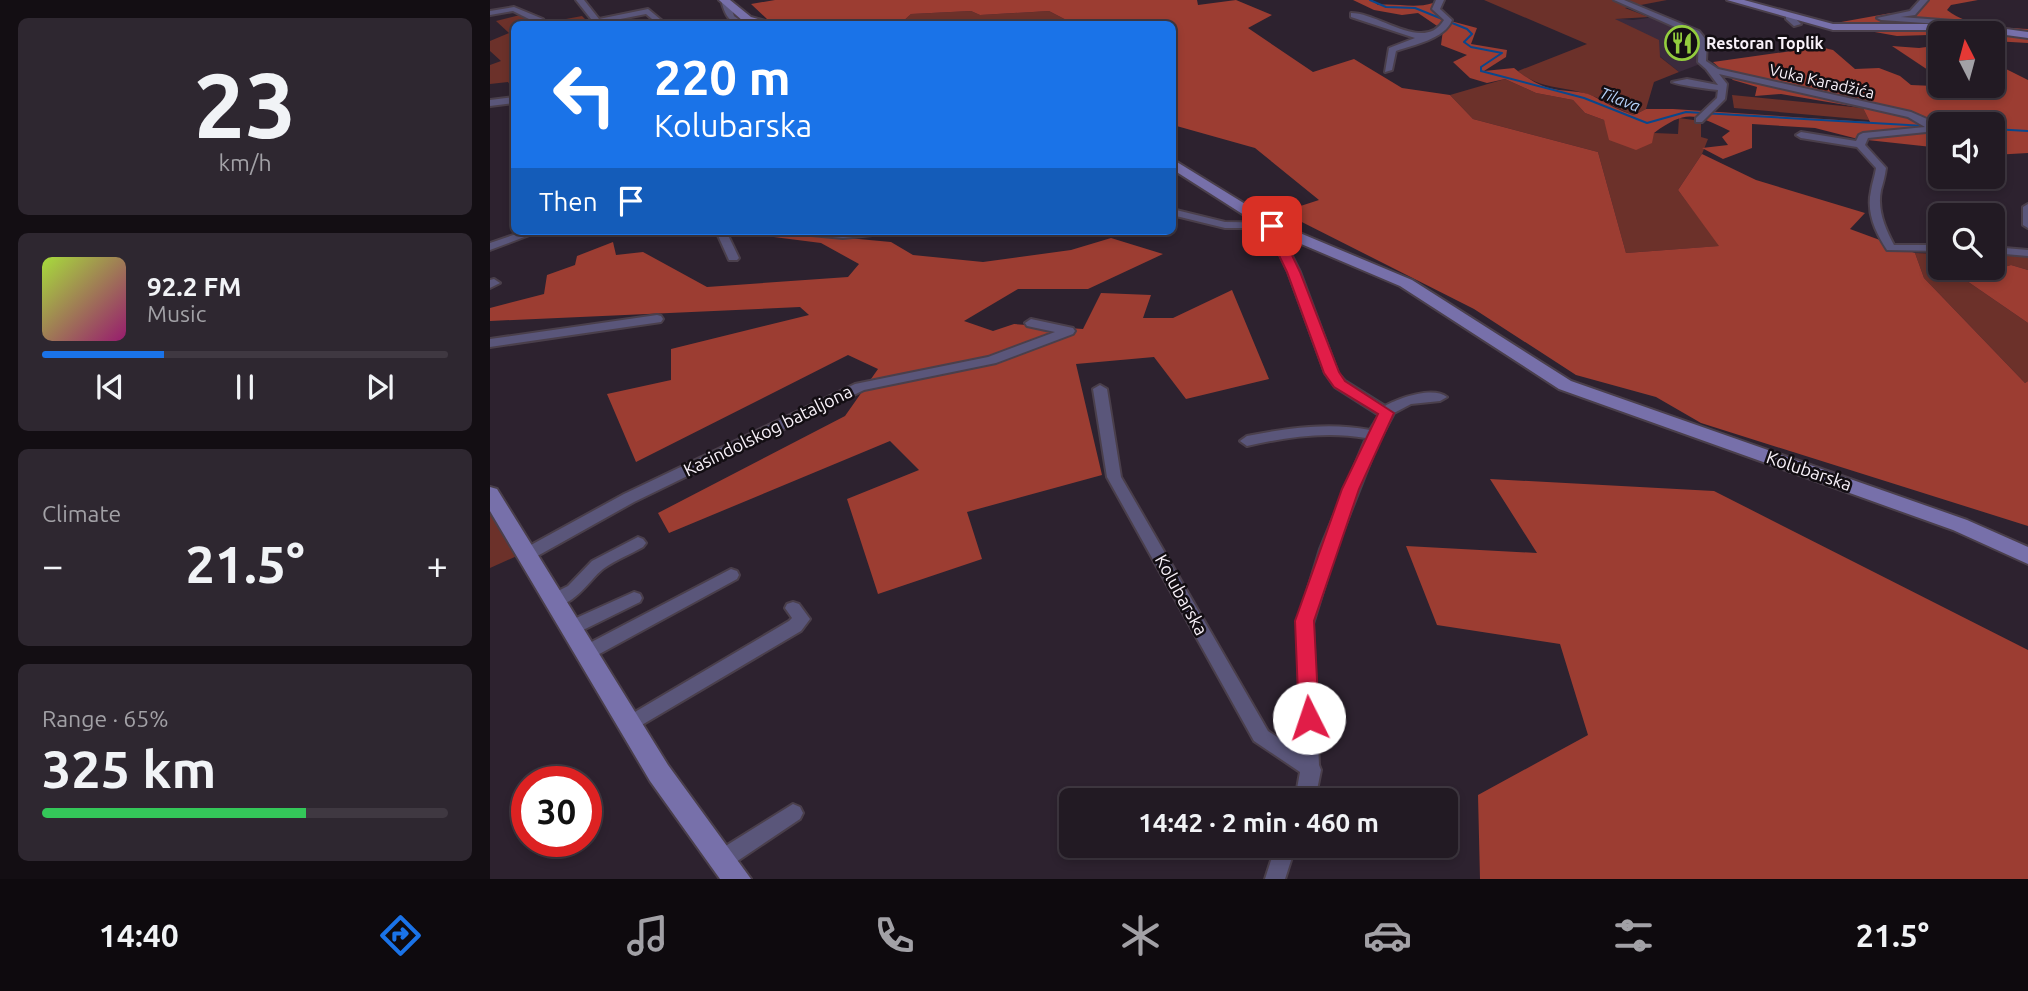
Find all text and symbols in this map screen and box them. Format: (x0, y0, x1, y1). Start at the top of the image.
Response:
north arrow (1928, 21, 2006, 98)
map controls (1928, 21, 2005, 280)
restaurant icon: Restoran Toplik (1663, 24, 1701, 62)
place label: Restoran Toplik (1706, 34, 1824, 52)
icon: left (539, 49, 630, 140)
text: 220 m (654, 49, 791, 104)
text: 23 (194, 53, 296, 155)
street label: Vuka Karadžića (1768, 60, 1876, 102)
water label: Tilava (1597, 83, 1643, 115)
text: Kolubarska (654, 107, 812, 143)
button: sound (1928, 112, 2005, 189)
text: km/h (218, 150, 272, 175)
icon: arrive (612, 182, 650, 220)
text: Then (539, 187, 598, 216)
pin (1242, 196, 1302, 256)
button: search (1928, 203, 2005, 280)
icon: arrive (1253, 207, 1291, 245)
text: 92.2 FM (147, 272, 241, 301)
text: Music (147, 301, 206, 326)
icon: previous (91, 368, 129, 406)
icon: pause (226, 368, 264, 406)
icon: next (361, 368, 399, 406)
street label: Kasindolskog bataljona (680, 381, 855, 480)
street label: Kolubarska (1764, 446, 1855, 494)
text: Climate (42, 501, 121, 526)
text: 21.5° (185, 535, 305, 593)
text: − (42, 544, 63, 586)
text: + (427, 544, 448, 586)
street label: Kolubarska (1152, 551, 1212, 638)
position arrow (1272, 681, 1346, 755)
text: Range · 65% (42, 706, 169, 731)
text: 325 km (42, 740, 216, 798)
speed limit sign: 30 (511, 766, 602, 857)
text: 14:42 · 2 min · 460 m (1138, 808, 1379, 837)
icon: directions (376, 911, 425, 960)
icon: music (623, 911, 672, 960)
icon: phone (870, 911, 919, 960)
icon: climate (1116, 911, 1165, 960)
icon: car (1363, 911, 1412, 960)
icon: filters (1609, 911, 1658, 960)
text: 14:40 (99, 917, 179, 953)
text: 21.5° (1856, 917, 1929, 953)

